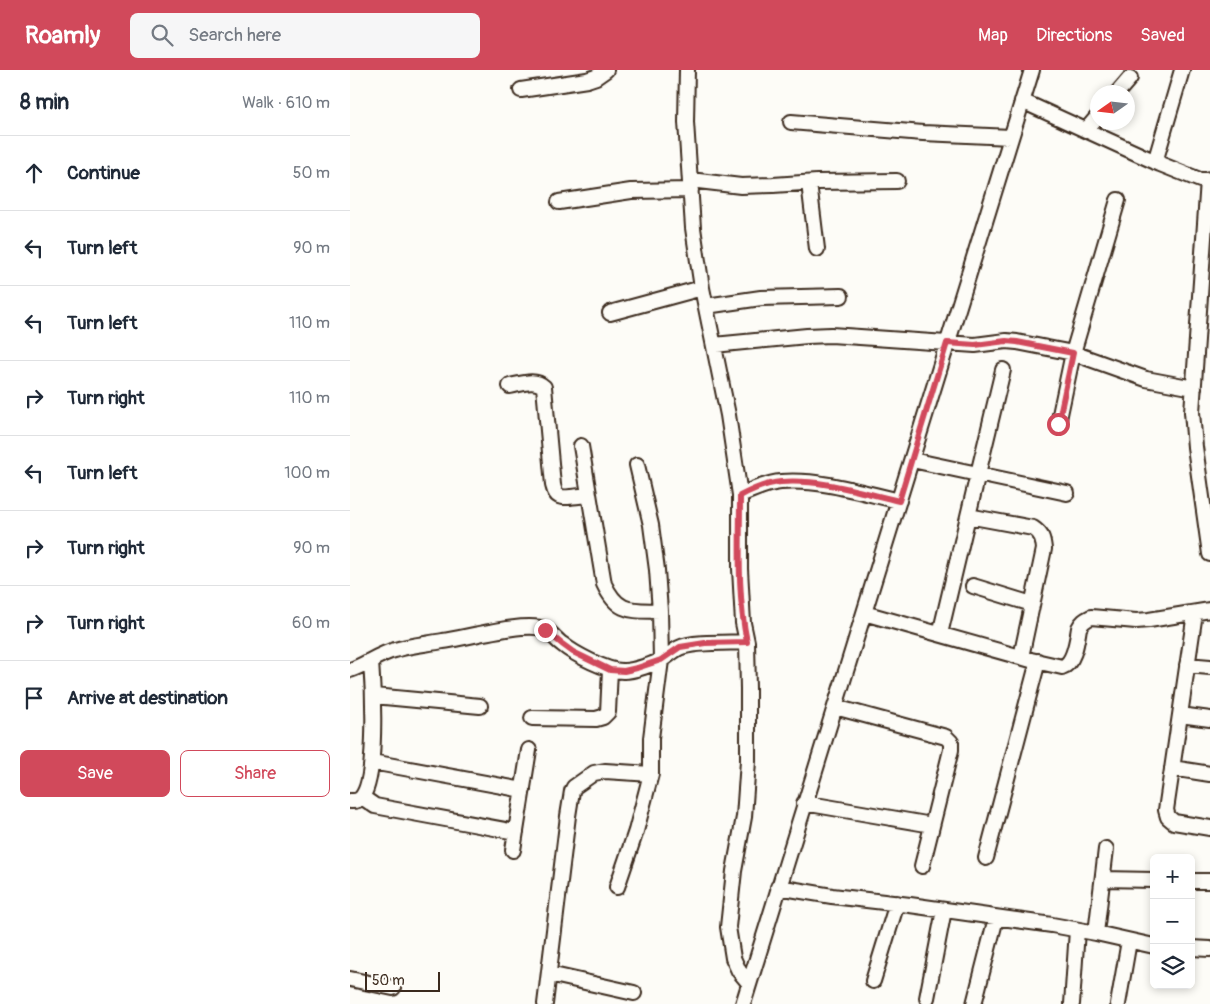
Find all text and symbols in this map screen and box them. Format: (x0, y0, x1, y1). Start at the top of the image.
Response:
search box (130, 13, 480, 58)
text: Roamly (25, 21, 100, 50)
icon: search (148, 21, 176, 49)
text: Search here (188, 23, 281, 47)
text: Map (978, 24, 1008, 47)
text: Directions (1036, 24, 1112, 47)
text: Saved (1140, 24, 1185, 47)
north arrow (1090, 85, 1135, 130)
text: 8 min (20, 89, 69, 116)
text: Walk · 610 m (242, 93, 330, 113)
icon: ahead (20, 159, 48, 187)
text: Continue (67, 161, 140, 185)
text: 50 m (293, 163, 330, 183)
icon: left (20, 234, 48, 262)
text: Turn left (67, 236, 137, 260)
text: 90 m (293, 238, 330, 258)
icon: left (20, 309, 48, 337)
text: Turn left (67, 311, 137, 335)
text: 110 m (289, 313, 330, 333)
icon: right (20, 384, 48, 412)
text: Turn right (67, 386, 145, 410)
text: 110 m (289, 388, 330, 408)
route start (1047, 413, 1070, 436)
icon: left (20, 459, 48, 487)
text: Turn left (67, 461, 137, 485)
text: 100 m (284, 463, 330, 483)
icon: right (20, 534, 48, 562)
text: Turn right (67, 536, 145, 560)
text: 90 m (293, 538, 330, 558)
icon: right (20, 609, 48, 637)
text: Turn right (67, 611, 145, 635)
text: 60 m (292, 613, 330, 633)
route end (534, 619, 557, 642)
icon: arrive (20, 684, 48, 712)
text: Arrive at destination (67, 686, 228, 710)
button: Save (20, 750, 170, 797)
button: Share (180, 750, 330, 797)
map controls (1150, 854, 1195, 989)
button: + (1150, 854, 1195, 899)
button: − (1150, 899, 1195, 944)
button: layers (1150, 944, 1195, 989)
scale bar (365, 969, 440, 992)
text: 50 m (372, 972, 405, 989)

